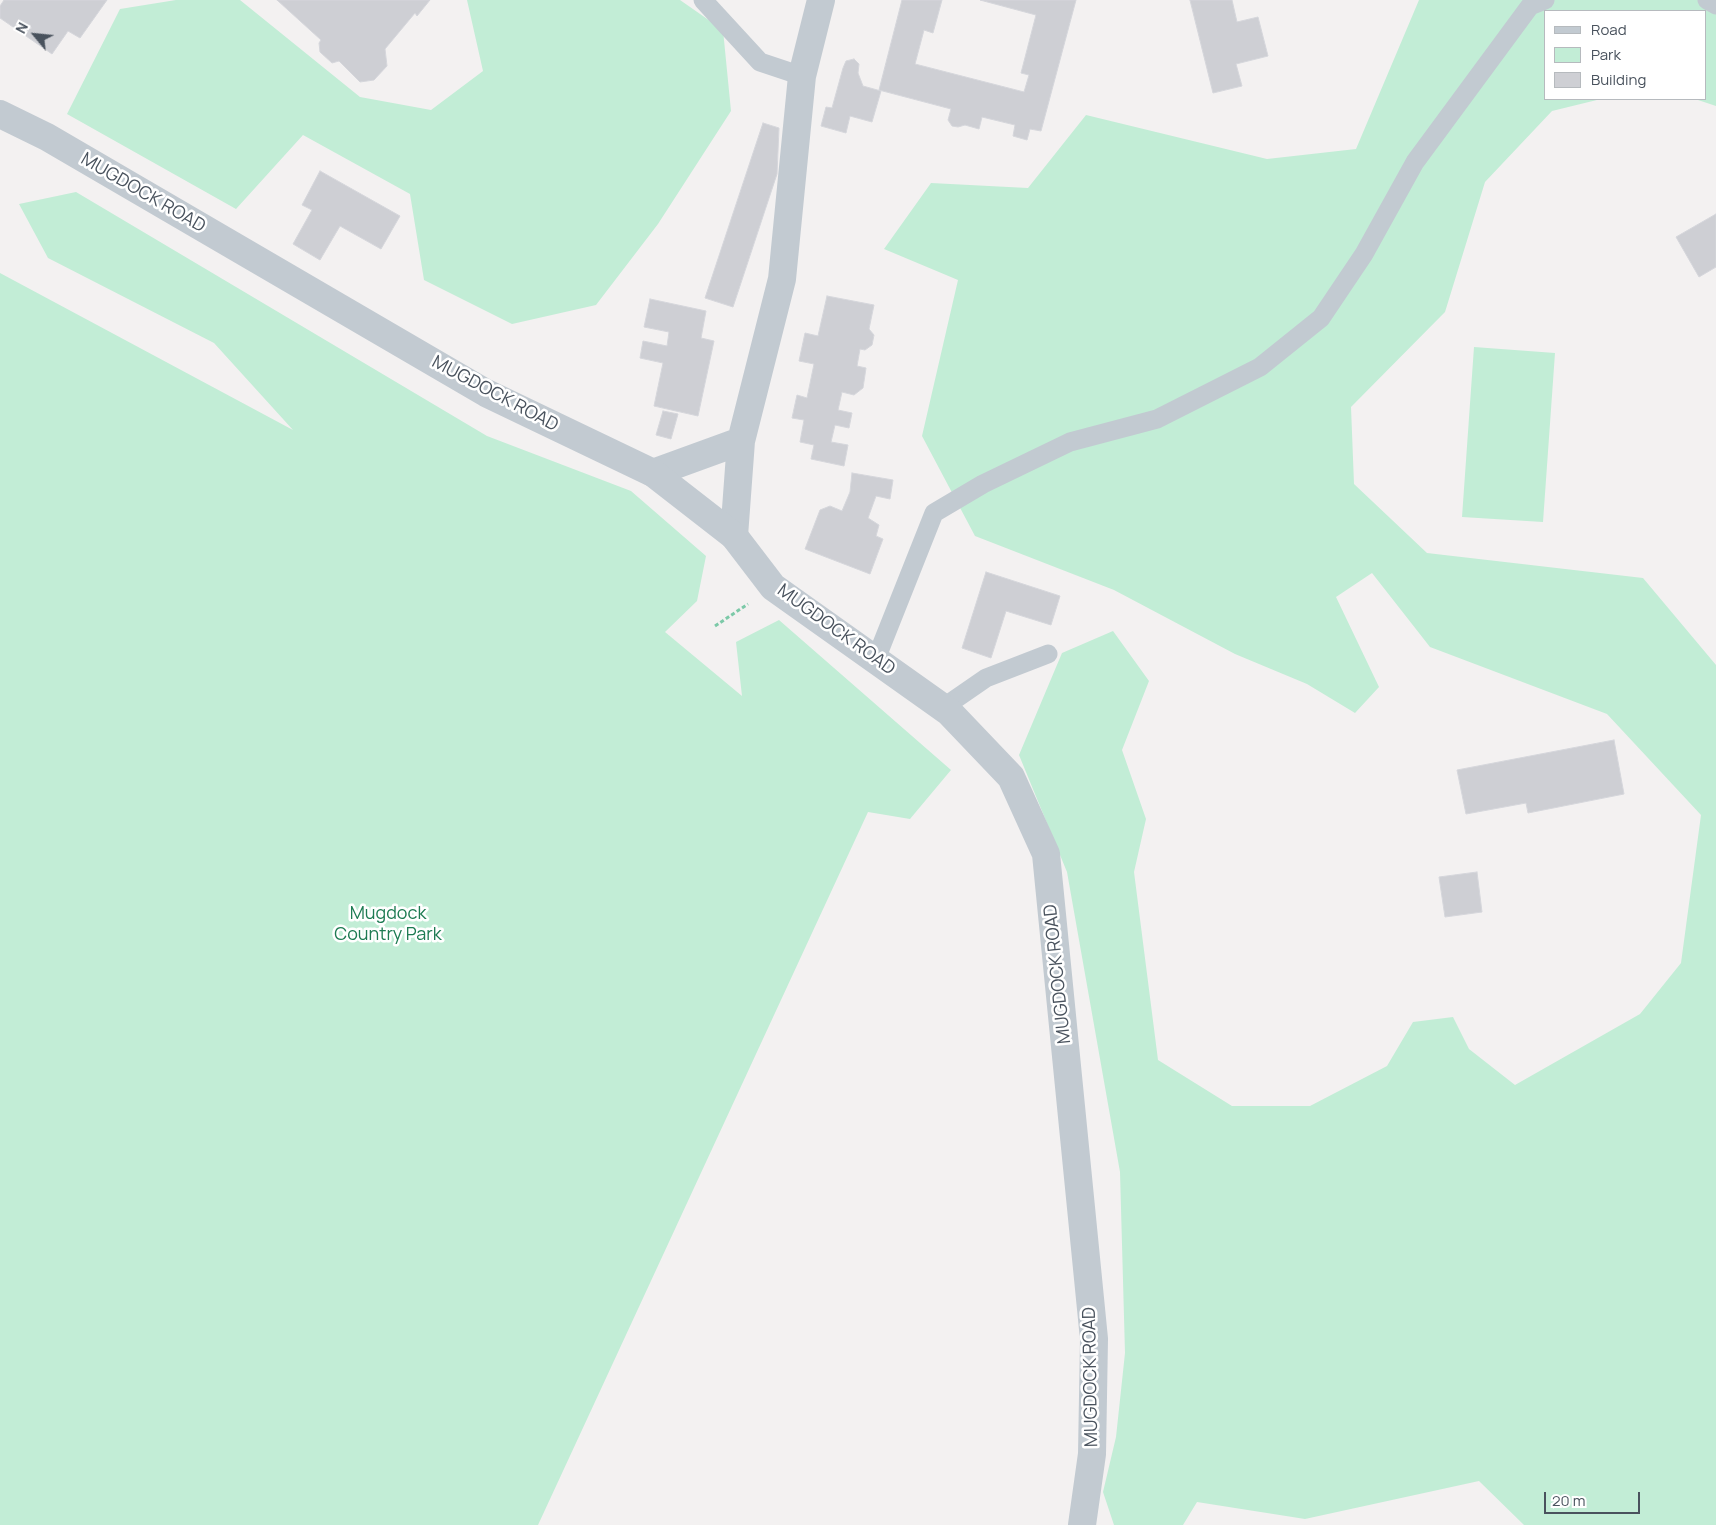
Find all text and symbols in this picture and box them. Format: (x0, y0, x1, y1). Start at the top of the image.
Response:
north arrow (10, 10, 60, 60)
legend (1544, 10, 1706, 100)
text: N (11, 19, 32, 37)
text: Road (1591, 19, 1627, 40)
text: Park (1591, 44, 1621, 65)
text: Building (1591, 69, 1646, 90)
street label: MUGDOCK ROAD (77, 149, 209, 237)
street label: MUGDOCK ROAD (428, 352, 562, 436)
street label: MUGDOCK ROAD (773, 580, 899, 680)
park label: Mugdock Country Park (334, 903, 442, 946)
street label: MUGDOCK ROAD (1040, 903, 1076, 1045)
street label: MUGDOCK ROAD (1079, 1307, 1103, 1447)
scale bar (1546, 1482, 1642, 1514)
text: 20 m (1552, 1490, 1585, 1511)

